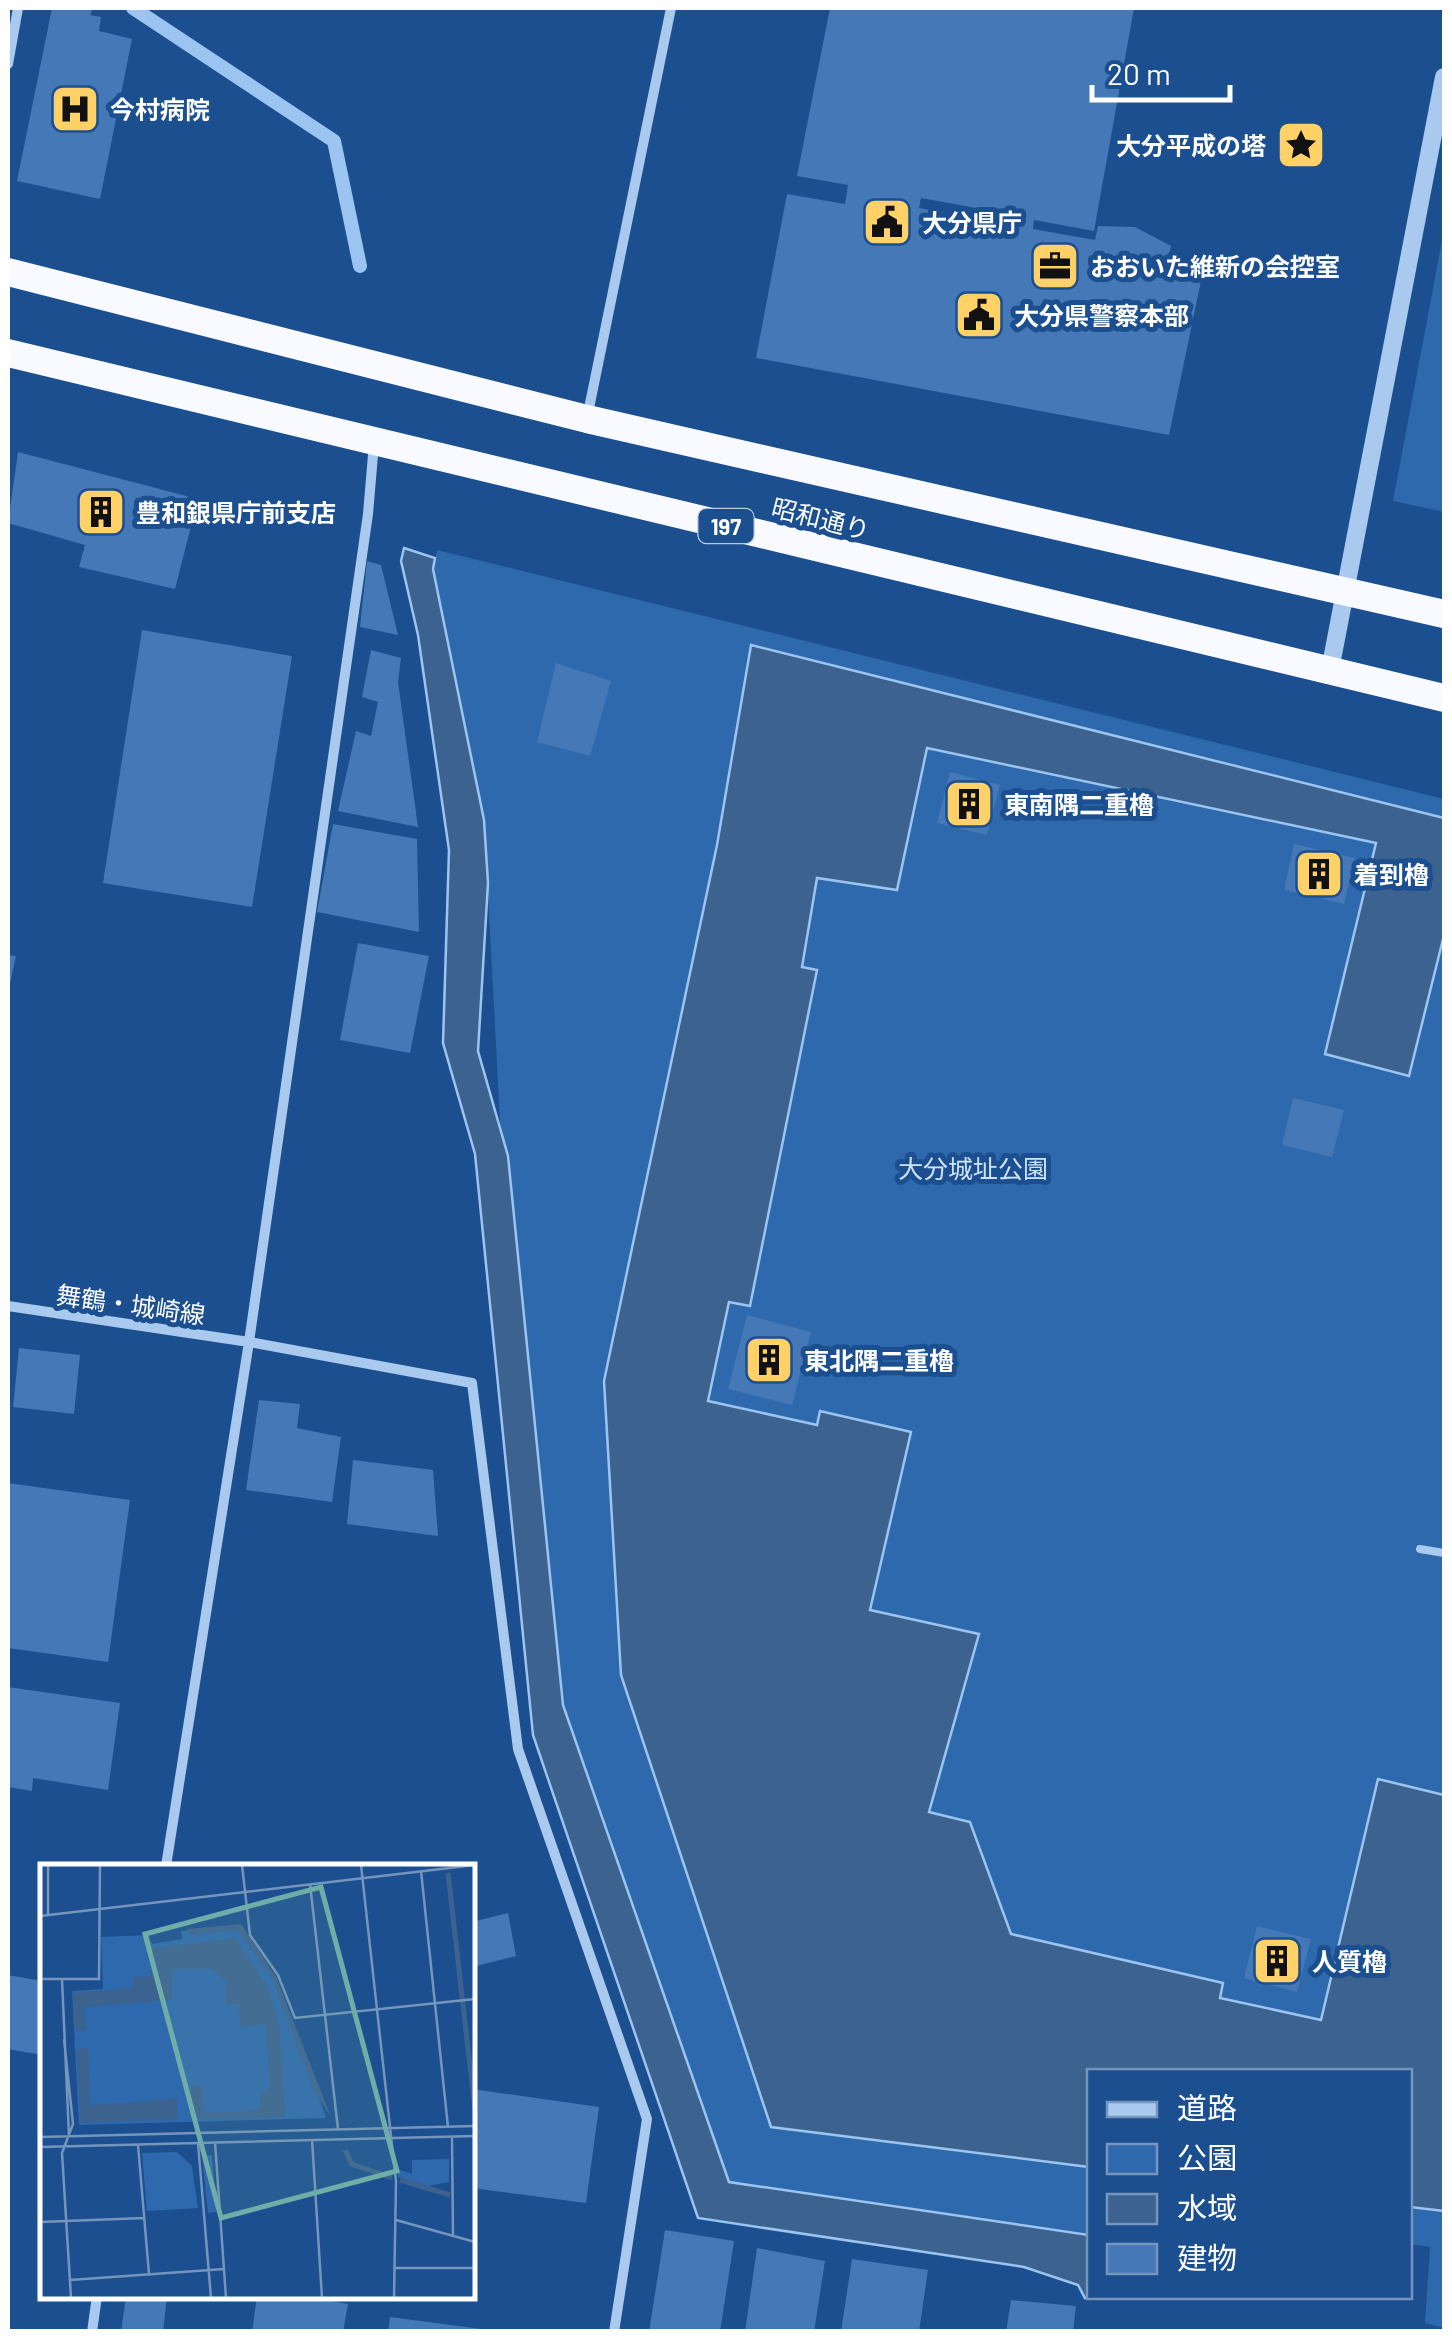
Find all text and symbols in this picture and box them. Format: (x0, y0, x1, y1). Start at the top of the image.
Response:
scale bar (1092, 40, 1230, 102)
text: 20 m (1107, 55, 1171, 91)
hospital icon: 今村病院 (49, 83, 101, 135)
place label: 今村病院 (110, 94, 210, 124)
place icon: 大分平成の塔 (1275, 119, 1327, 171)
place label: 大分平成の塔 (1116, 130, 1266, 160)
public building icon: 大分県庁 (861, 196, 913, 248)
place label: 大分県庁 (922, 207, 1022, 237)
office icon: おおいた維新の会控室 (1029, 240, 1081, 292)
place label: おおいた維新の会控室 (1090, 251, 1340, 281)
public building icon: 大分県警察本部 (953, 289, 1005, 341)
place label: 大分県警察本部 (1014, 300, 1189, 330)
building icon: 豊和銀県庁前支店 (75, 486, 127, 538)
street label: 昭和通り (769, 491, 873, 545)
place label: 豊和銀県庁前支店 (136, 497, 336, 527)
road number: 197 (698, 509, 754, 543)
building icon: 東南隅二重櫓 (943, 778, 995, 830)
place label: 東南隅二重櫓 (1004, 789, 1154, 819)
building icon: 着到櫓 (1293, 848, 1345, 900)
place label: 着到櫓 (1354, 859, 1429, 889)
park label: 大分城址公園 (898, 1153, 1048, 1183)
street label: 舞鶴・城崎線 (55, 1279, 207, 1329)
building icon: 東北隅二重櫓 (743, 1334, 795, 1386)
place label: 東北隅二重櫓 (804, 1345, 954, 1375)
inset map (40, 1864, 475, 2299)
building icon: 人質櫓 (1251, 1935, 1303, 1987)
place label: 人質櫓 (1312, 1946, 1387, 1976)
legend (1087, 2069, 1412, 2299)
text: 道路 (1177, 2089, 1237, 2125)
text: 公園 (1177, 2139, 1237, 2175)
text: 水域 (1177, 2189, 1237, 2225)
text: 建物 (1177, 2239, 1237, 2275)

